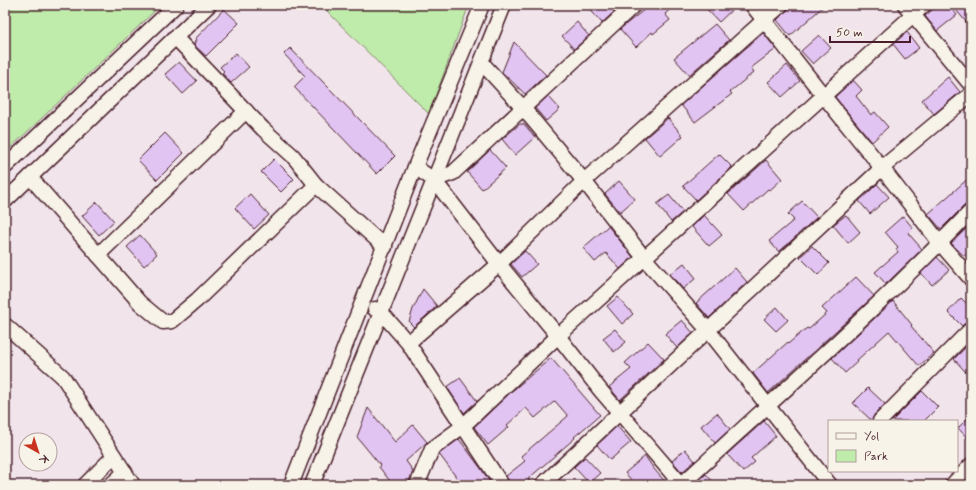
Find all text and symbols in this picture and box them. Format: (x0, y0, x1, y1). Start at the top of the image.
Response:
scale bar (830, 18, 910, 44)
text: 50 m (836, 25, 863, 41)
legend (828, 420, 958, 472)
text: Yol (864, 429, 879, 445)
north arrow (18, 432, 58, 472)
text: Park (864, 449, 888, 465)
text: K (36, 451, 51, 467)

